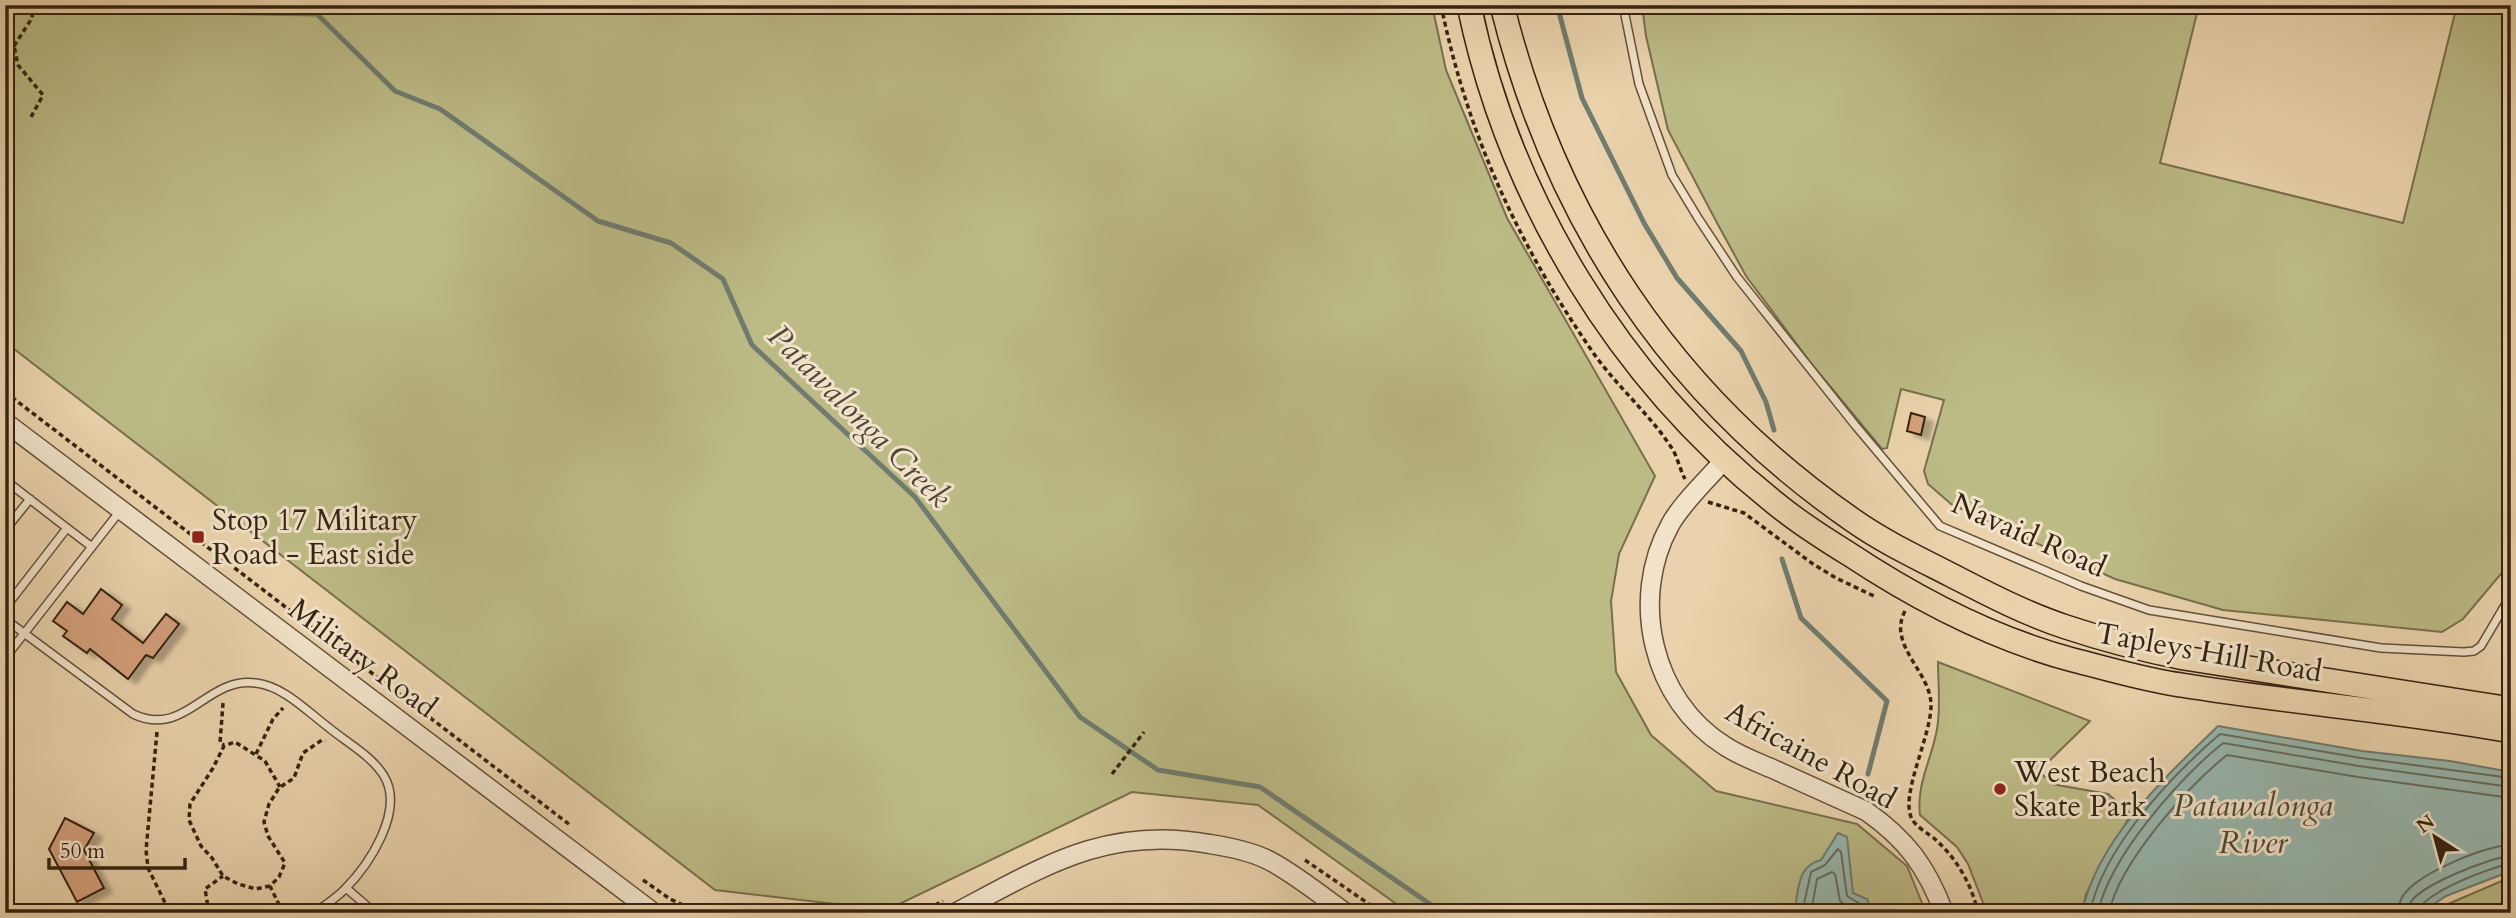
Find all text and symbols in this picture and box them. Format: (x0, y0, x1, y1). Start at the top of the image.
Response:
water label: Patawalonga Creek (758, 315, 961, 518)
street label: Navaid Road (1945, 483, 2113, 588)
place label: Stop 17 Military Road - East side (212, 500, 418, 575)
marker: Stop 17 Military Road - East side (190, 529, 206, 545)
street label: Military Road (280, 589, 445, 728)
street label: Tapleys Hill Road (2093, 612, 2325, 693)
street label: Africaine Road (1718, 692, 1904, 819)
place label: West Beach Skate Park (2013, 752, 2166, 827)
marker: West Beach Skate Park (1992, 781, 2008, 797)
water label: Patawalonga River (2173, 784, 2333, 865)
north arrow (2400, 802, 2470, 872)
text: N (2411, 808, 2440, 839)
scale bar (49, 827, 186, 871)
text: 50 m (60, 837, 105, 866)

